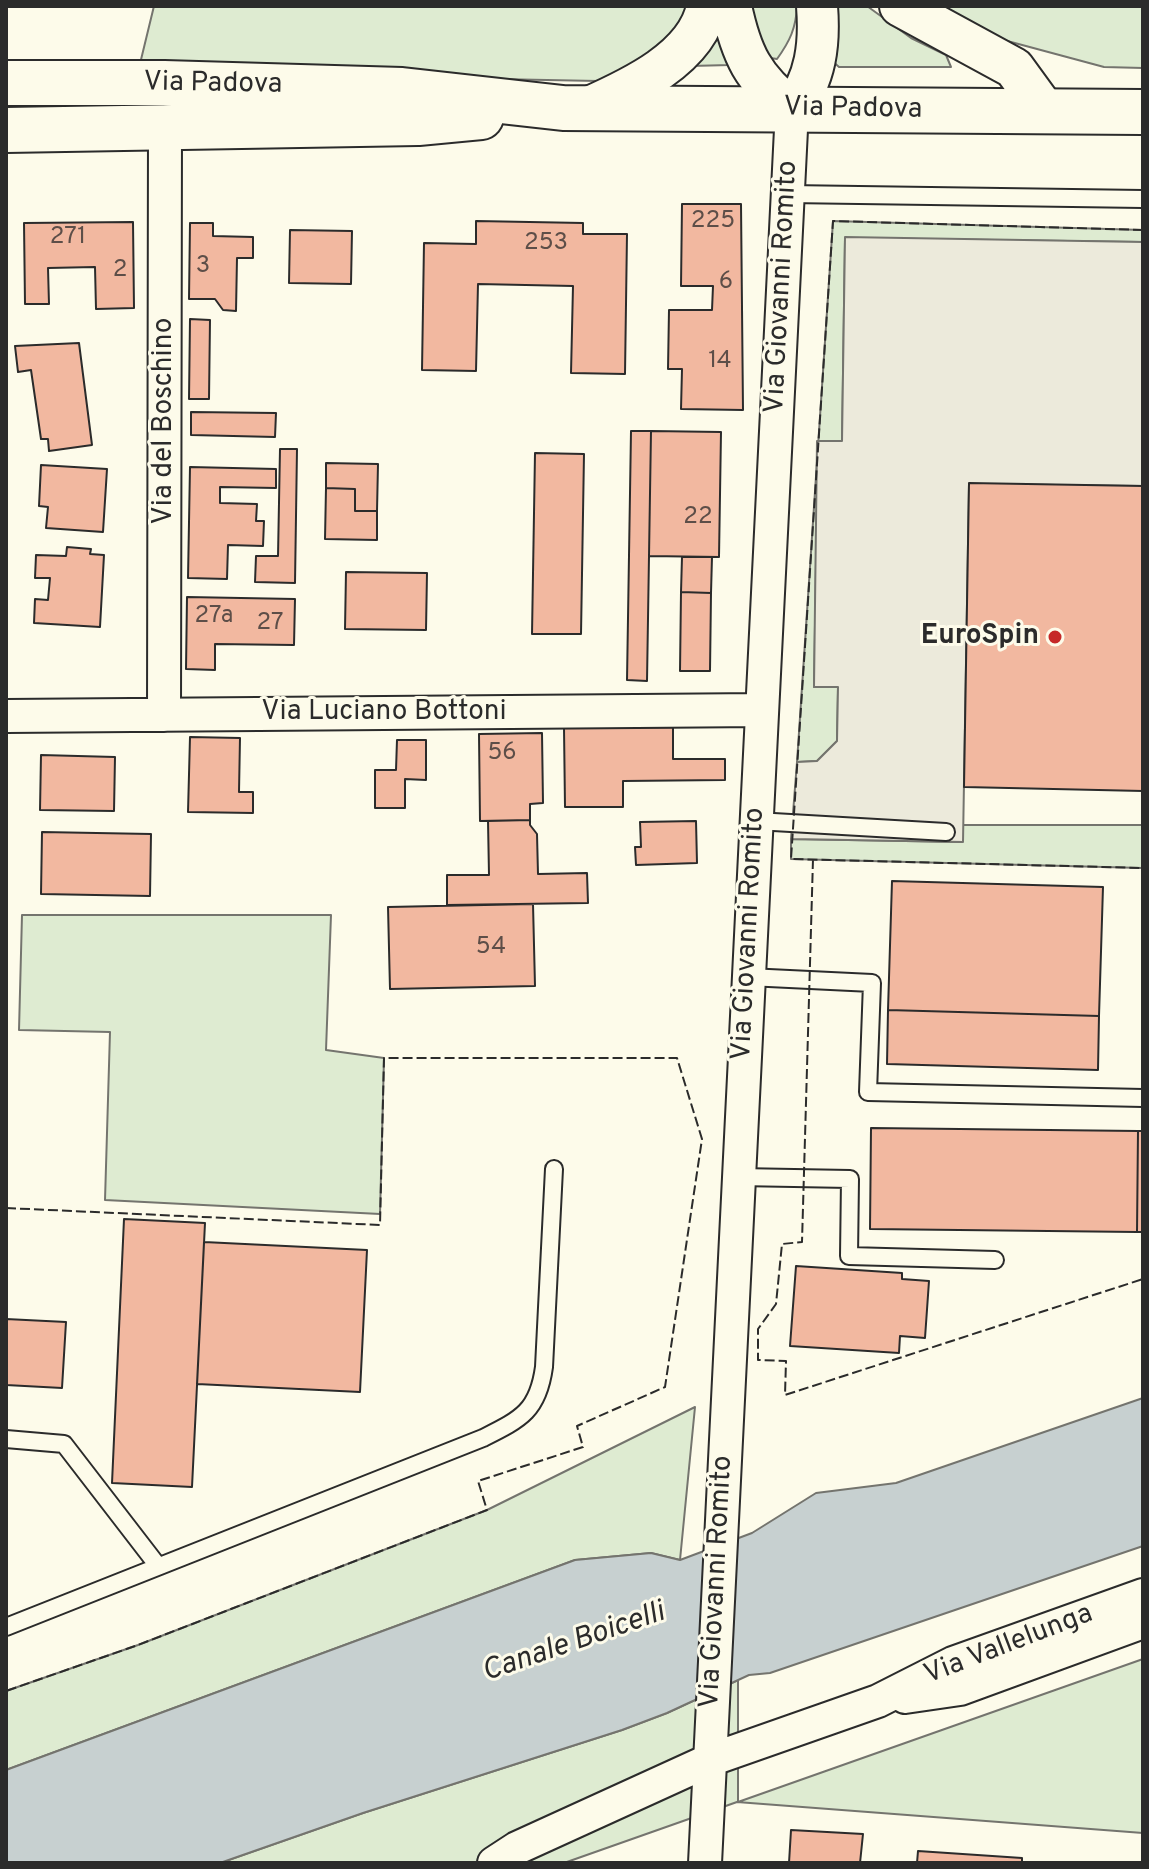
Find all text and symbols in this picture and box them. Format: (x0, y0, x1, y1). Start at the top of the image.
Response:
street label: Via Padova (143, 67, 283, 103)
street label: Via Padova (783, 92, 923, 128)
street label: Via Giovanni Romito (760, 160, 806, 414)
house number: 225 (691, 208, 735, 236)
house number: 271 (50, 224, 86, 252)
house number: 253 (524, 230, 568, 258)
house number: 3 (196, 253, 210, 281)
house number: 2 (113, 257, 127, 285)
house number: 6 (719, 269, 733, 297)
street label: Via del Boschino (148, 318, 182, 524)
house number: 14 (708, 348, 732, 376)
house number: 22 (683, 504, 713, 532)
house number: 27a (195, 603, 233, 631)
house number: 27 (257, 610, 283, 638)
place label: EuroSpin (921, 620, 1039, 654)
marker: EuroSpin (1046, 628, 1064, 646)
street label: Via Luciano Bottoni (261, 696, 507, 730)
house number: 56 (487, 740, 517, 768)
street label: Via Giovanni Romito (727, 807, 773, 1061)
house number: 54 (476, 934, 506, 962)
street label: Via Giovanni Romito (695, 1455, 741, 1709)
water label: Canale Boicelli (478, 1596, 670, 1692)
street label: Via Vallelunga (920, 1598, 1098, 1694)

